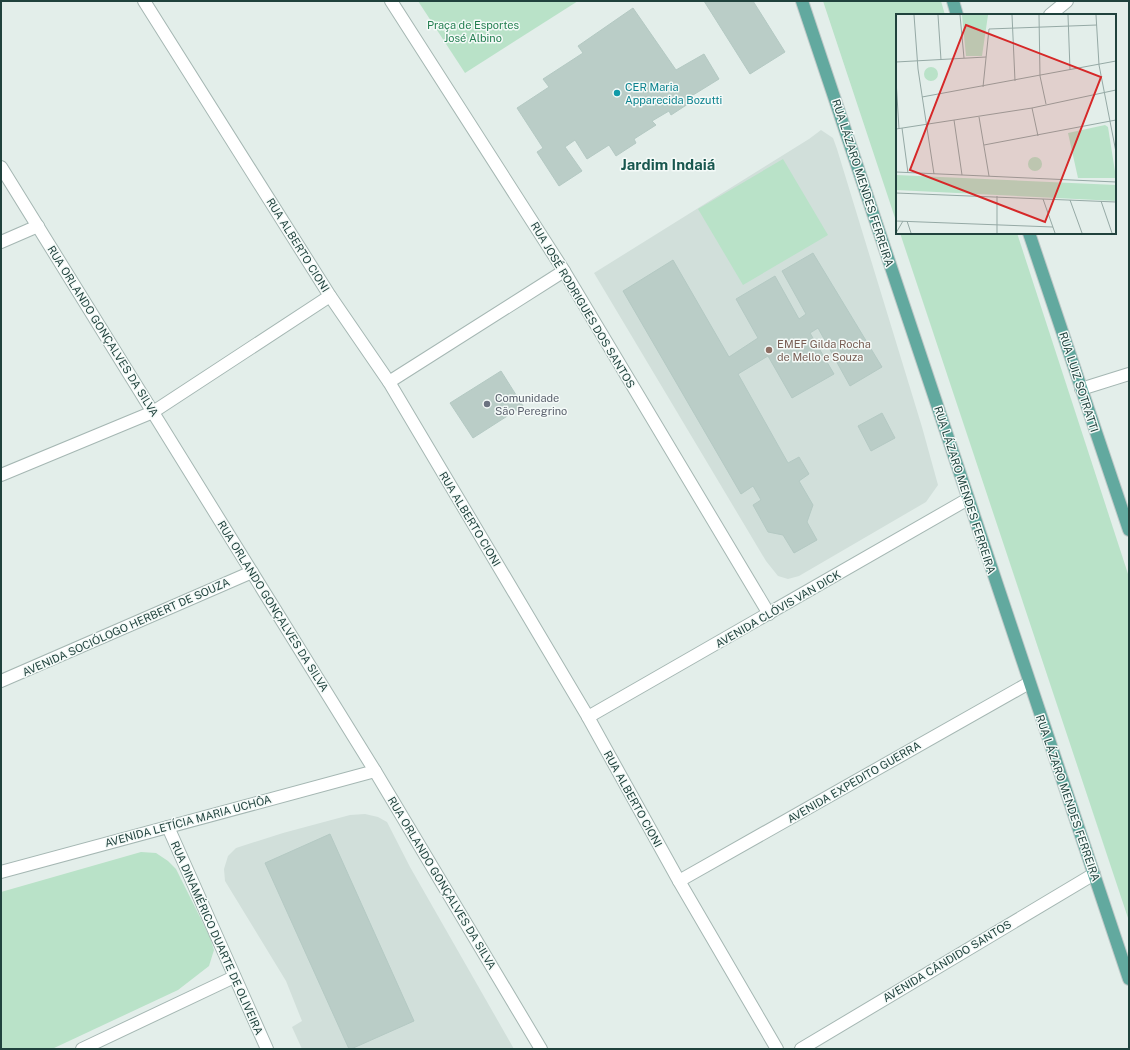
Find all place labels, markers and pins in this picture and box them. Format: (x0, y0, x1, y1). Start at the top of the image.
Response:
place label: CER Maria Apparecida Bozutti (625, 81, 722, 106)
marker: CER Maria Apparecida Bozutti (612, 88, 622, 98)
place label: EMEF Gilda Rocha de Mello e Souza (777, 338, 871, 363)
marker: EMEF Gilda Rocha de Mello e Souza (764, 345, 774, 355)
place label: Comunidade São Peregrino (495, 392, 567, 417)
marker: Comunidade São Peregrino (482, 399, 492, 409)

